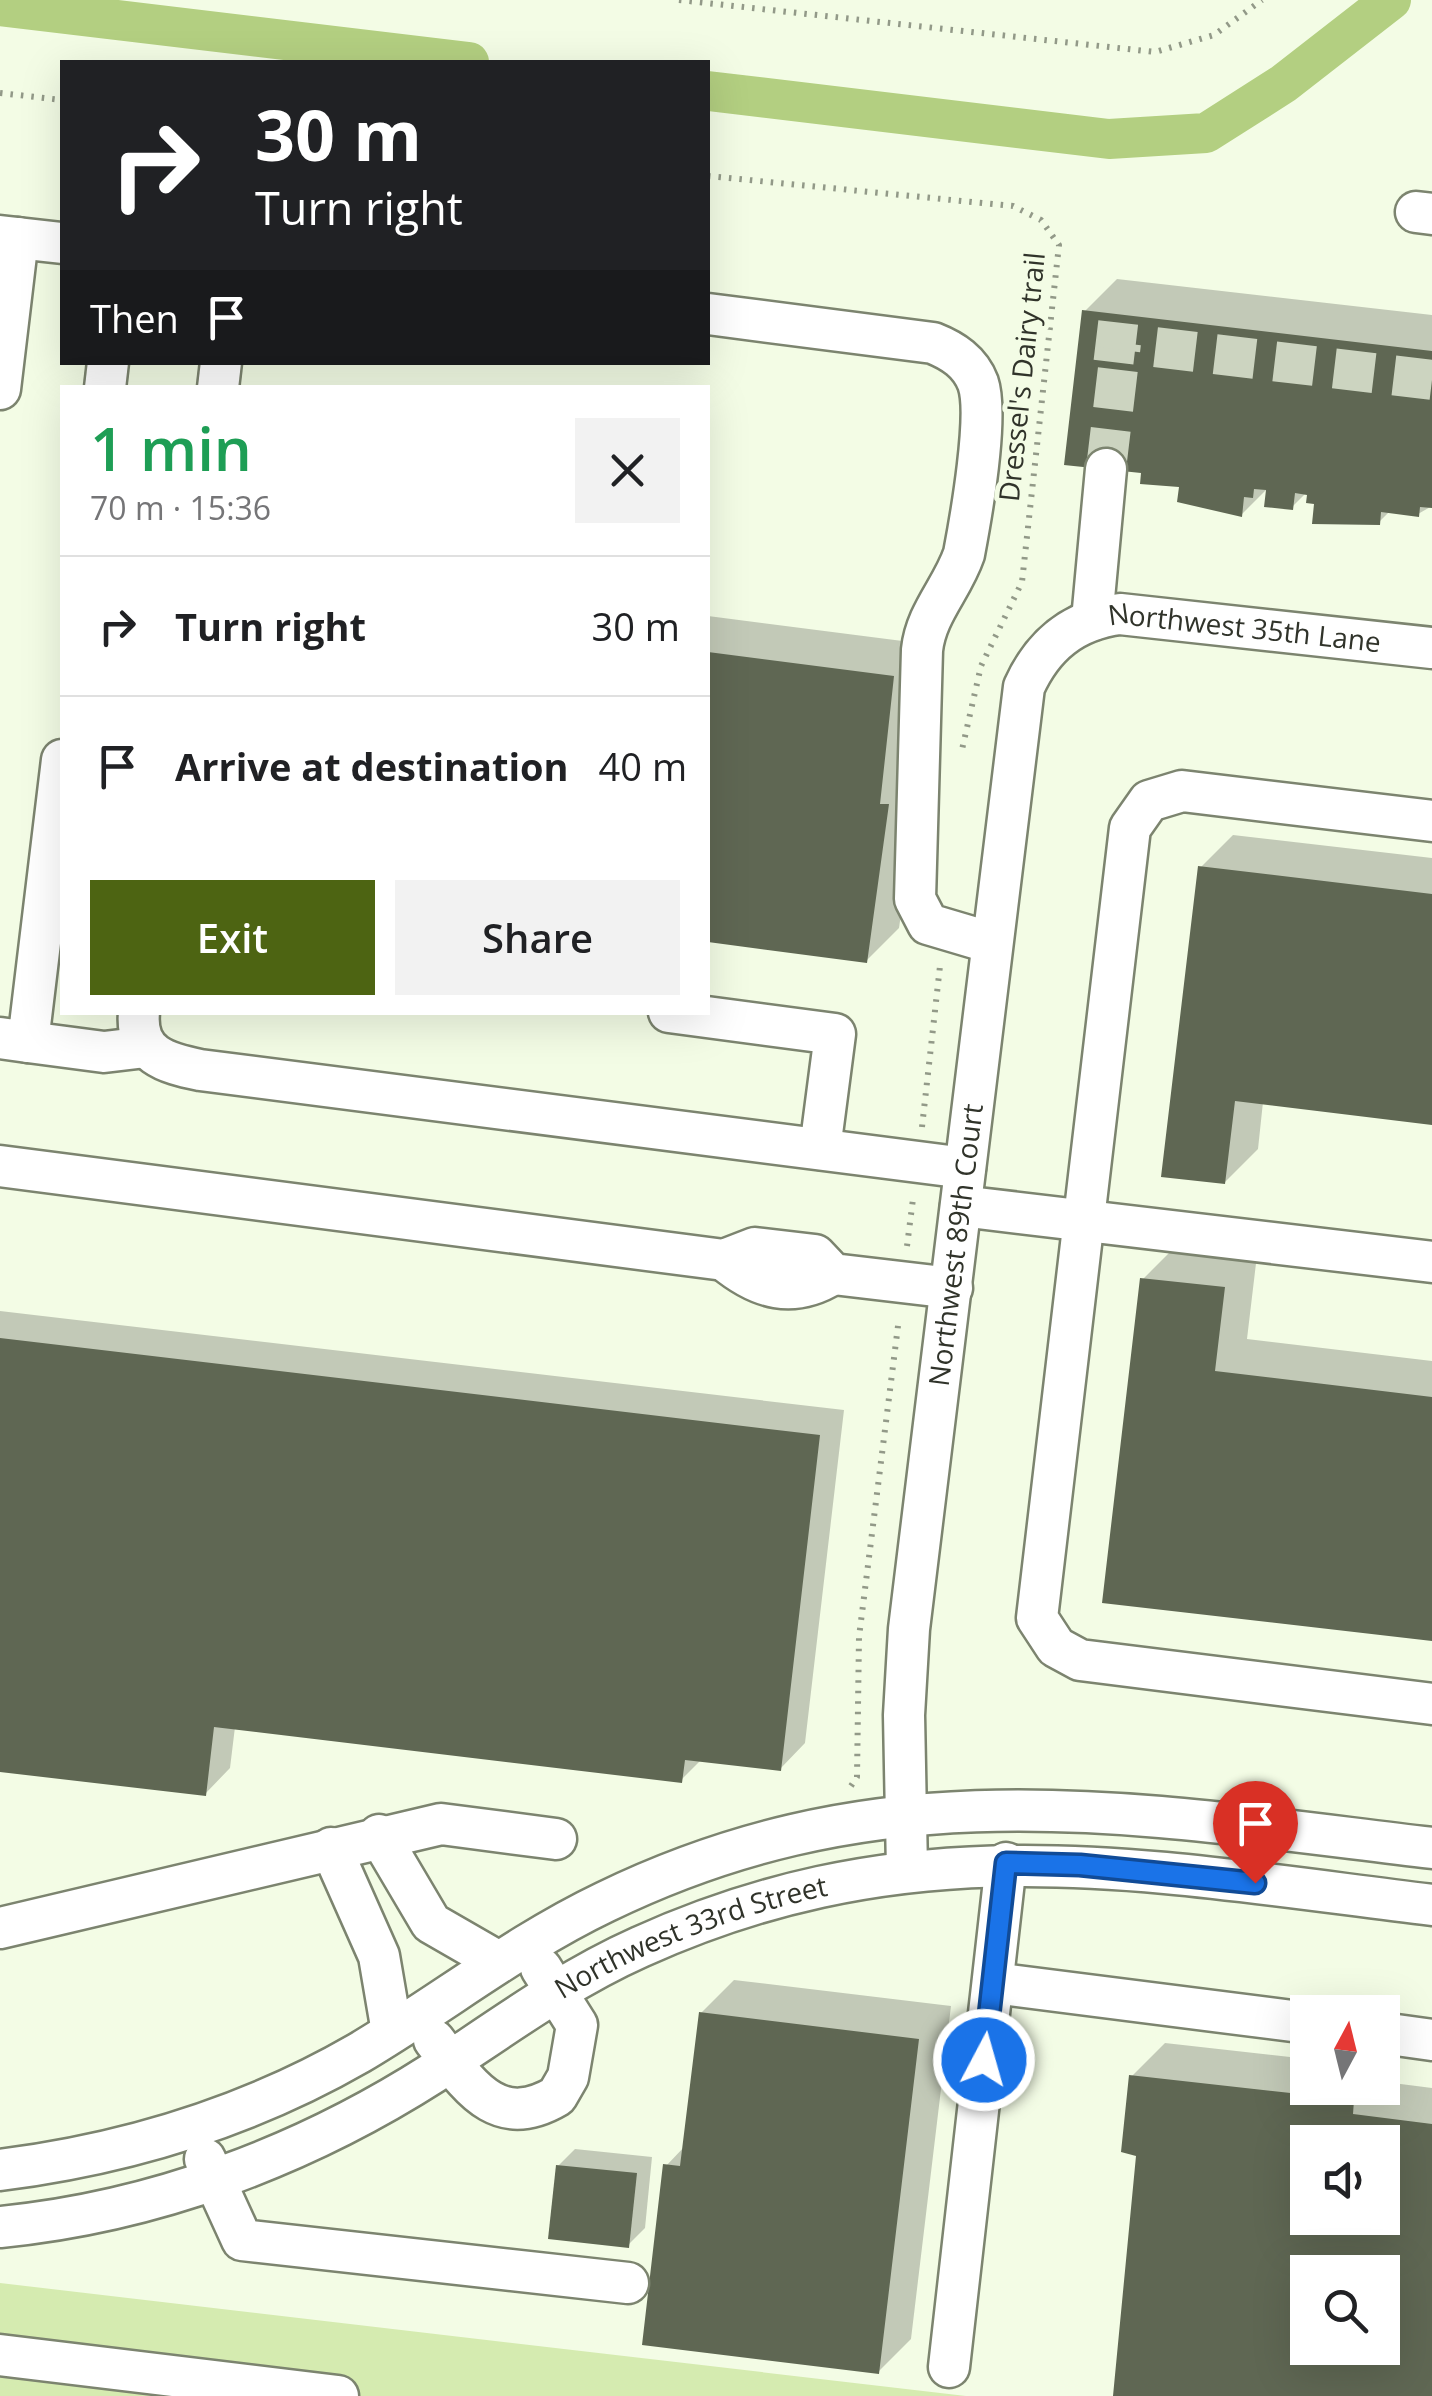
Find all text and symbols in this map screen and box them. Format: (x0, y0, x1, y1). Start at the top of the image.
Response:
text: 30 m (255, 86, 422, 182)
icon: right (90, 100, 220, 230)
text: Turn right (255, 177, 463, 238)
street label: Dressel's Dairy trail (989, 250, 1053, 503)
icon: arrive (199, 290, 254, 345)
text: Then (90, 292, 179, 344)
text: 1 min (90, 407, 252, 489)
button: close (575, 418, 680, 523)
text: 70 m · 15:36 (90, 486, 271, 529)
street label: Northwest 35th Lane (1105, 593, 1383, 660)
icon: right (90, 599, 145, 654)
text: Turn right (175, 600, 366, 652)
text: 30 m (591, 600, 680, 652)
icon: arrive (90, 739, 145, 794)
text: Arrive at destination (175, 740, 569, 792)
text: 40 m (599, 740, 687, 792)
button: Exit (90, 880, 375, 995)
button: Share (395, 880, 680, 995)
street label: Northwest 89th Court (919, 1102, 991, 1388)
pin (1213, 1781, 1298, 1884)
icon: arrive (1228, 1796, 1283, 1851)
street label: Northwest 33rd Street (547, 1866, 831, 2007)
north arrow (1290, 1995, 1400, 2105)
map controls (1290, 1995, 1400, 2365)
position arrow (932, 2008, 1036, 2112)
button: sound (1290, 2125, 1400, 2235)
button: search (1290, 2255, 1400, 2365)

